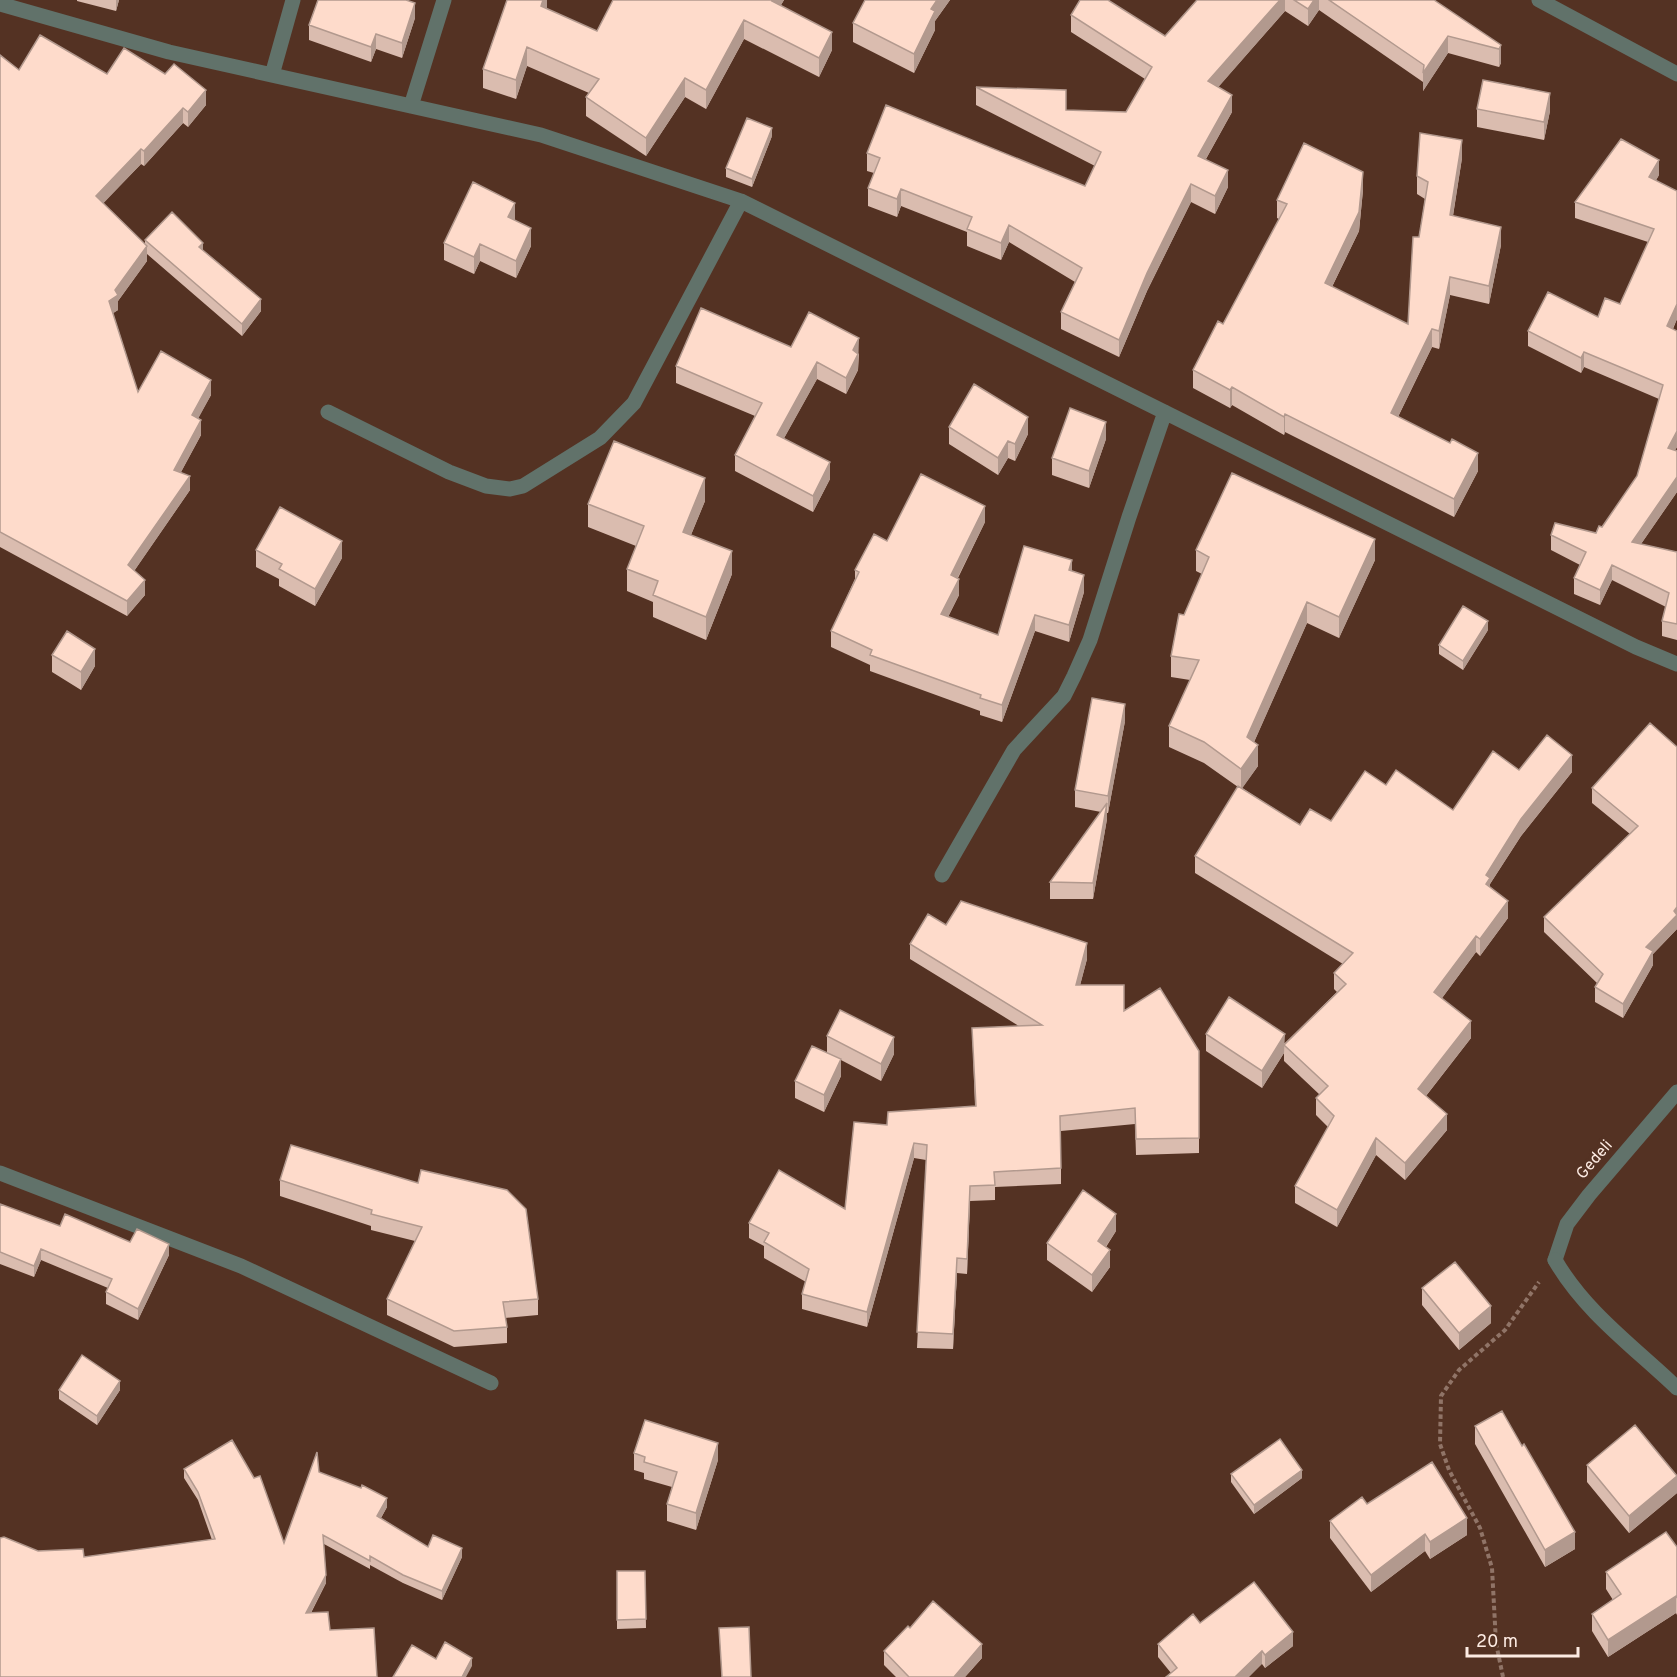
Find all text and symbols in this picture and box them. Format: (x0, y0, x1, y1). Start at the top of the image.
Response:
street label: Gedeli (1572, 1136, 1618, 1184)
scale bar (1467, 1620, 1578, 1658)
text: 20 m (1476, 1631, 1518, 1654)

